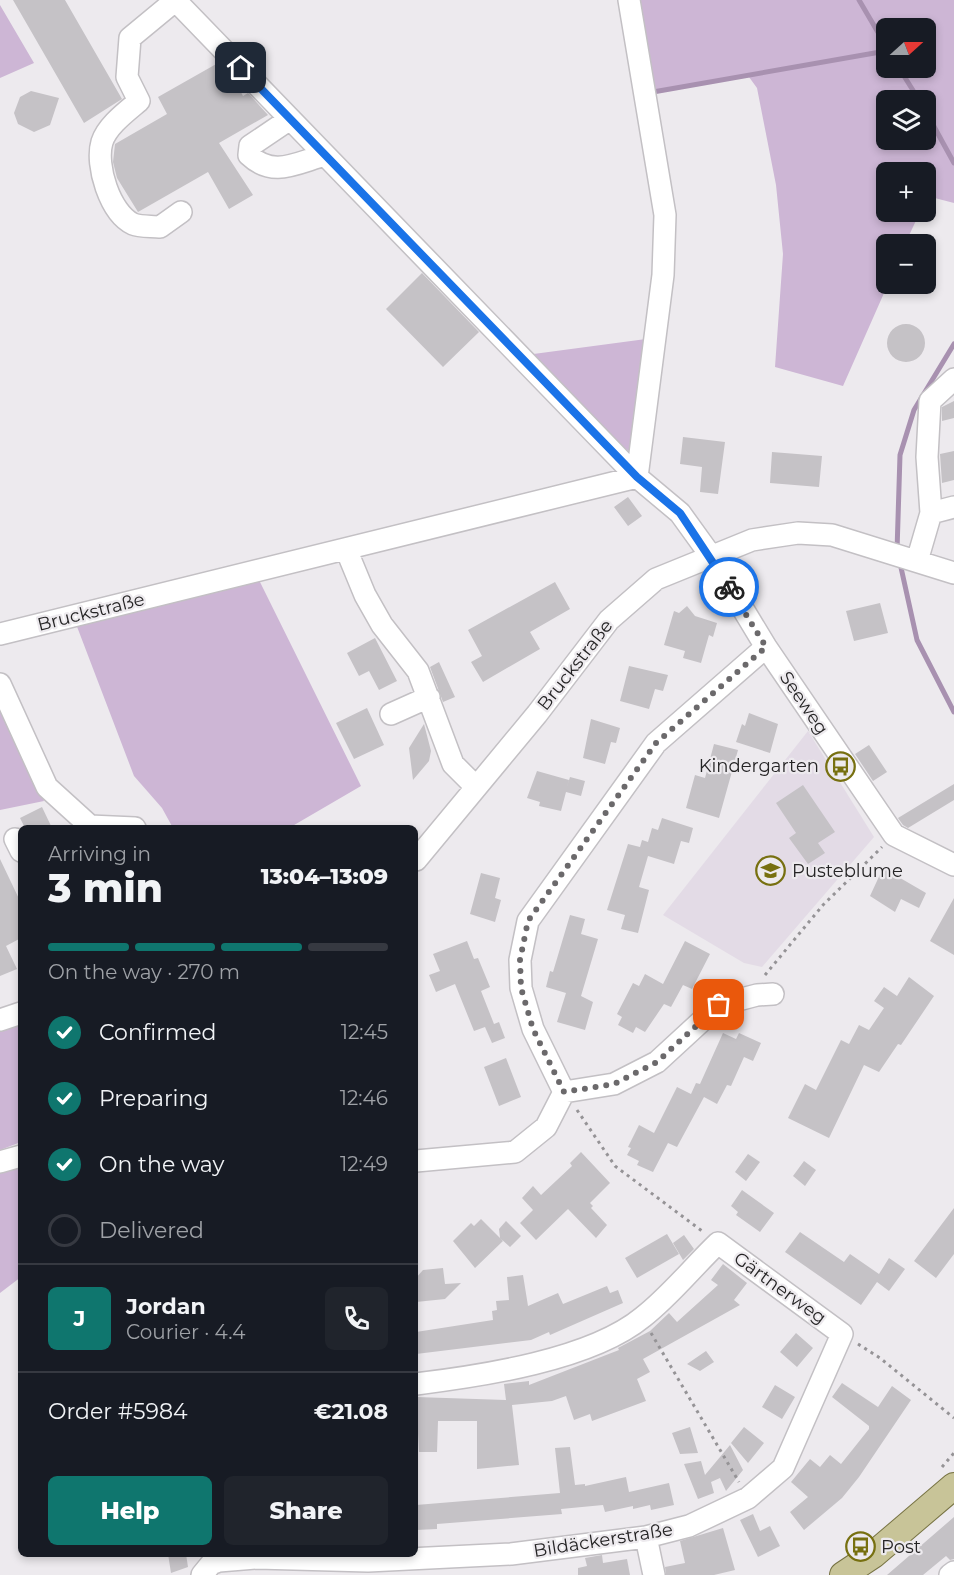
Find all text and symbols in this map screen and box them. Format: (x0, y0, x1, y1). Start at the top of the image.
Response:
north arrow (876, 18, 936, 78)
map controls (876, 18, 936, 294)
pin (215, 42, 266, 93)
icon: home (224, 51, 257, 84)
button: layers (876, 90, 936, 150)
button: + (876, 162, 936, 222)
button: − (876, 234, 936, 294)
courier (699, 557, 759, 617)
icon: bike (713, 571, 746, 604)
street label: Bruckstraße (35, 588, 147, 636)
street label: Bruckstraße (533, 615, 617, 715)
street label: Seeweg (775, 667, 833, 739)
bus stop icon: Kindergarten (824, 750, 856, 782)
place label: Kindergarten (699, 755, 819, 777)
text: Arriving in (48, 842, 151, 866)
school or university icon: Pusteblume (755, 855, 787, 887)
place label: Pusteblume (792, 860, 903, 882)
text: 13:04–13:09 (261, 863, 388, 890)
text: 3 min (48, 864, 163, 912)
text: On the way · 270 m (48, 960, 240, 984)
pin (693, 979, 744, 1030)
icon: bag (702, 988, 735, 1021)
icon: check (48, 1016, 81, 1049)
text: Confirmed (99, 1019, 216, 1046)
text: 12:45 (341, 1020, 388, 1044)
icon: check (48, 1082, 81, 1115)
text: Preparing (99, 1085, 208, 1112)
text: 12:46 (340, 1086, 388, 1110)
icon: check (48, 1148, 81, 1181)
text: On the way (99, 1151, 224, 1178)
text: 12:49 (340, 1152, 388, 1176)
text: Delivered (99, 1217, 204, 1244)
street label: Gärtnerweg (730, 1247, 830, 1329)
button: phone (325, 1287, 388, 1350)
text: Jordan (126, 1293, 206, 1320)
text: J (74, 1305, 85, 1332)
text: Courier · 4.4 (126, 1320, 245, 1344)
text: Order #5984 (48, 1398, 188, 1425)
text: €21.08 (314, 1398, 388, 1425)
button: Help (48, 1476, 212, 1545)
button: Share (224, 1476, 388, 1545)
street label: Bildäckerstraße (532, 1518, 674, 1562)
bus stop icon: Post (844, 1531, 876, 1563)
place label: Post (881, 1536, 921, 1558)

